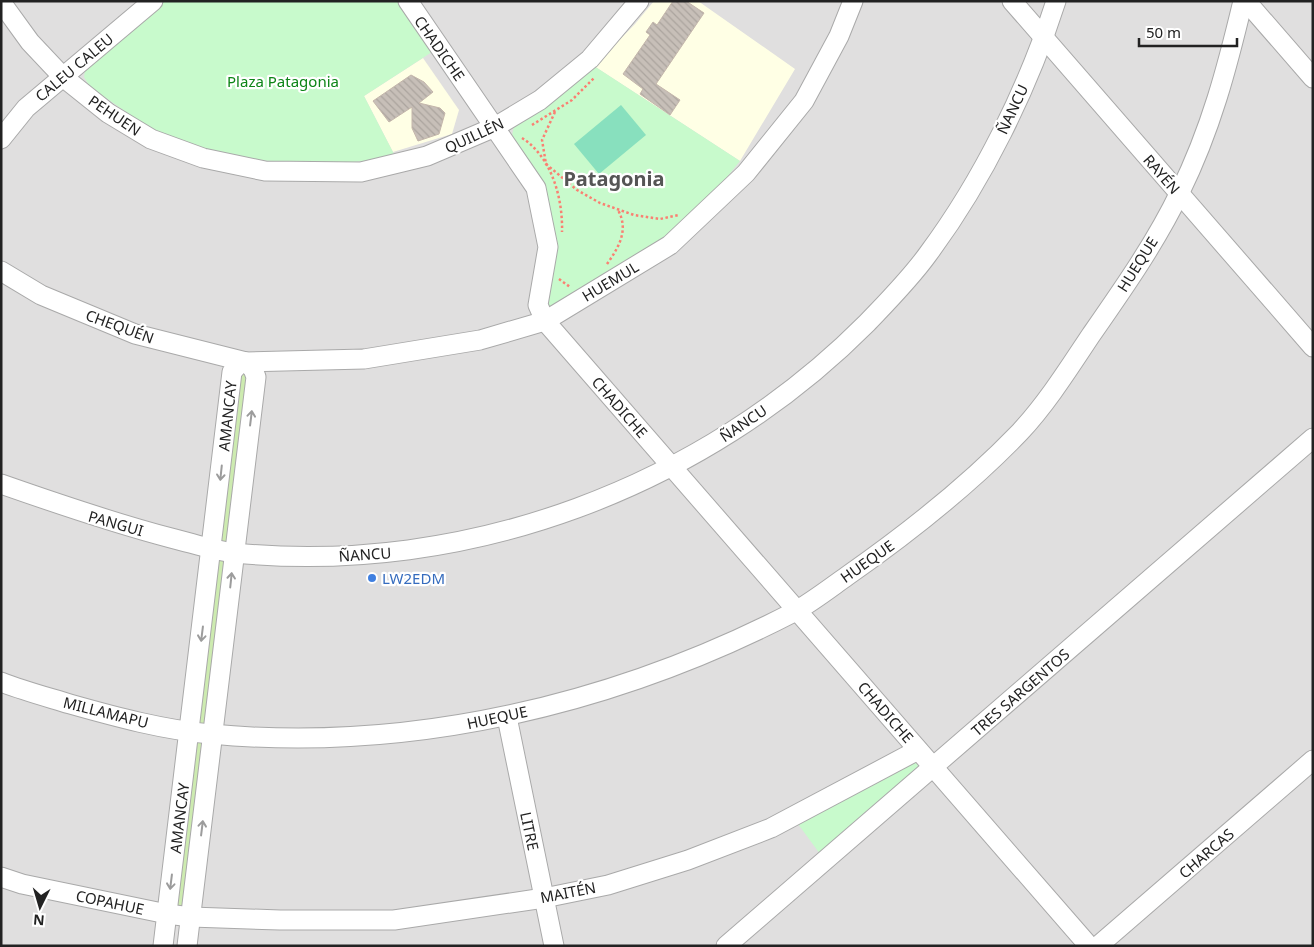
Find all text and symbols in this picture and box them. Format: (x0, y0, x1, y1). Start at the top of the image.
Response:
street label: CHADICHE (410, 11, 470, 85)
scale bar (1139, 15, 1236, 47)
text: 50 m (1146, 22, 1181, 42)
street label: CALEU CALEU (31, 28, 117, 106)
park label: Plaza Patagonia (227, 71, 339, 91)
street label: ÑANCU (992, 81, 1032, 137)
street label: PEHUEN (85, 90, 145, 140)
street label: QUILLÉN (441, 113, 507, 157)
street label: RAYÉN (1139, 150, 1185, 198)
district label: Patagonia (563, 165, 665, 192)
street label: HUEQUE (1112, 233, 1162, 295)
street label: HUEMUL (578, 256, 642, 306)
street label: CHEQUÉN (83, 304, 157, 348)
street label: CHADICHE (588, 372, 652, 442)
street label: AMANCAY (213, 379, 241, 452)
street label: ÑANCU (716, 400, 770, 446)
one-way arrow (246, 411, 256, 427)
one-way arrow (216, 464, 225, 480)
street label: PANGUI (86, 506, 146, 540)
street label: HUEQUE (836, 535, 898, 587)
street label: ÑANCU (338, 542, 392, 566)
place label: LW2EDM (382, 568, 445, 588)
one-way arrow (226, 572, 236, 588)
marker: LW2EDM (366, 572, 378, 584)
one-way arrow (197, 626, 207, 642)
street label: TRES SARGENTOS (967, 644, 1073, 740)
street label: CHADICHE (854, 677, 918, 747)
street label: MILLAMAPU (61, 692, 151, 732)
street label: HUEQUE (465, 701, 529, 733)
street label: AMANCAY (165, 781, 193, 854)
street label: LITRE (516, 810, 544, 852)
one-way arrow (197, 820, 207, 836)
street label: CHARCAS (1174, 824, 1238, 882)
one-way arrow (166, 874, 176, 890)
street label: MAITÉN (538, 877, 598, 907)
north arrow (15, 882, 65, 932)
street label: COPAHUE (74, 885, 146, 919)
text: N (32, 910, 45, 930)

